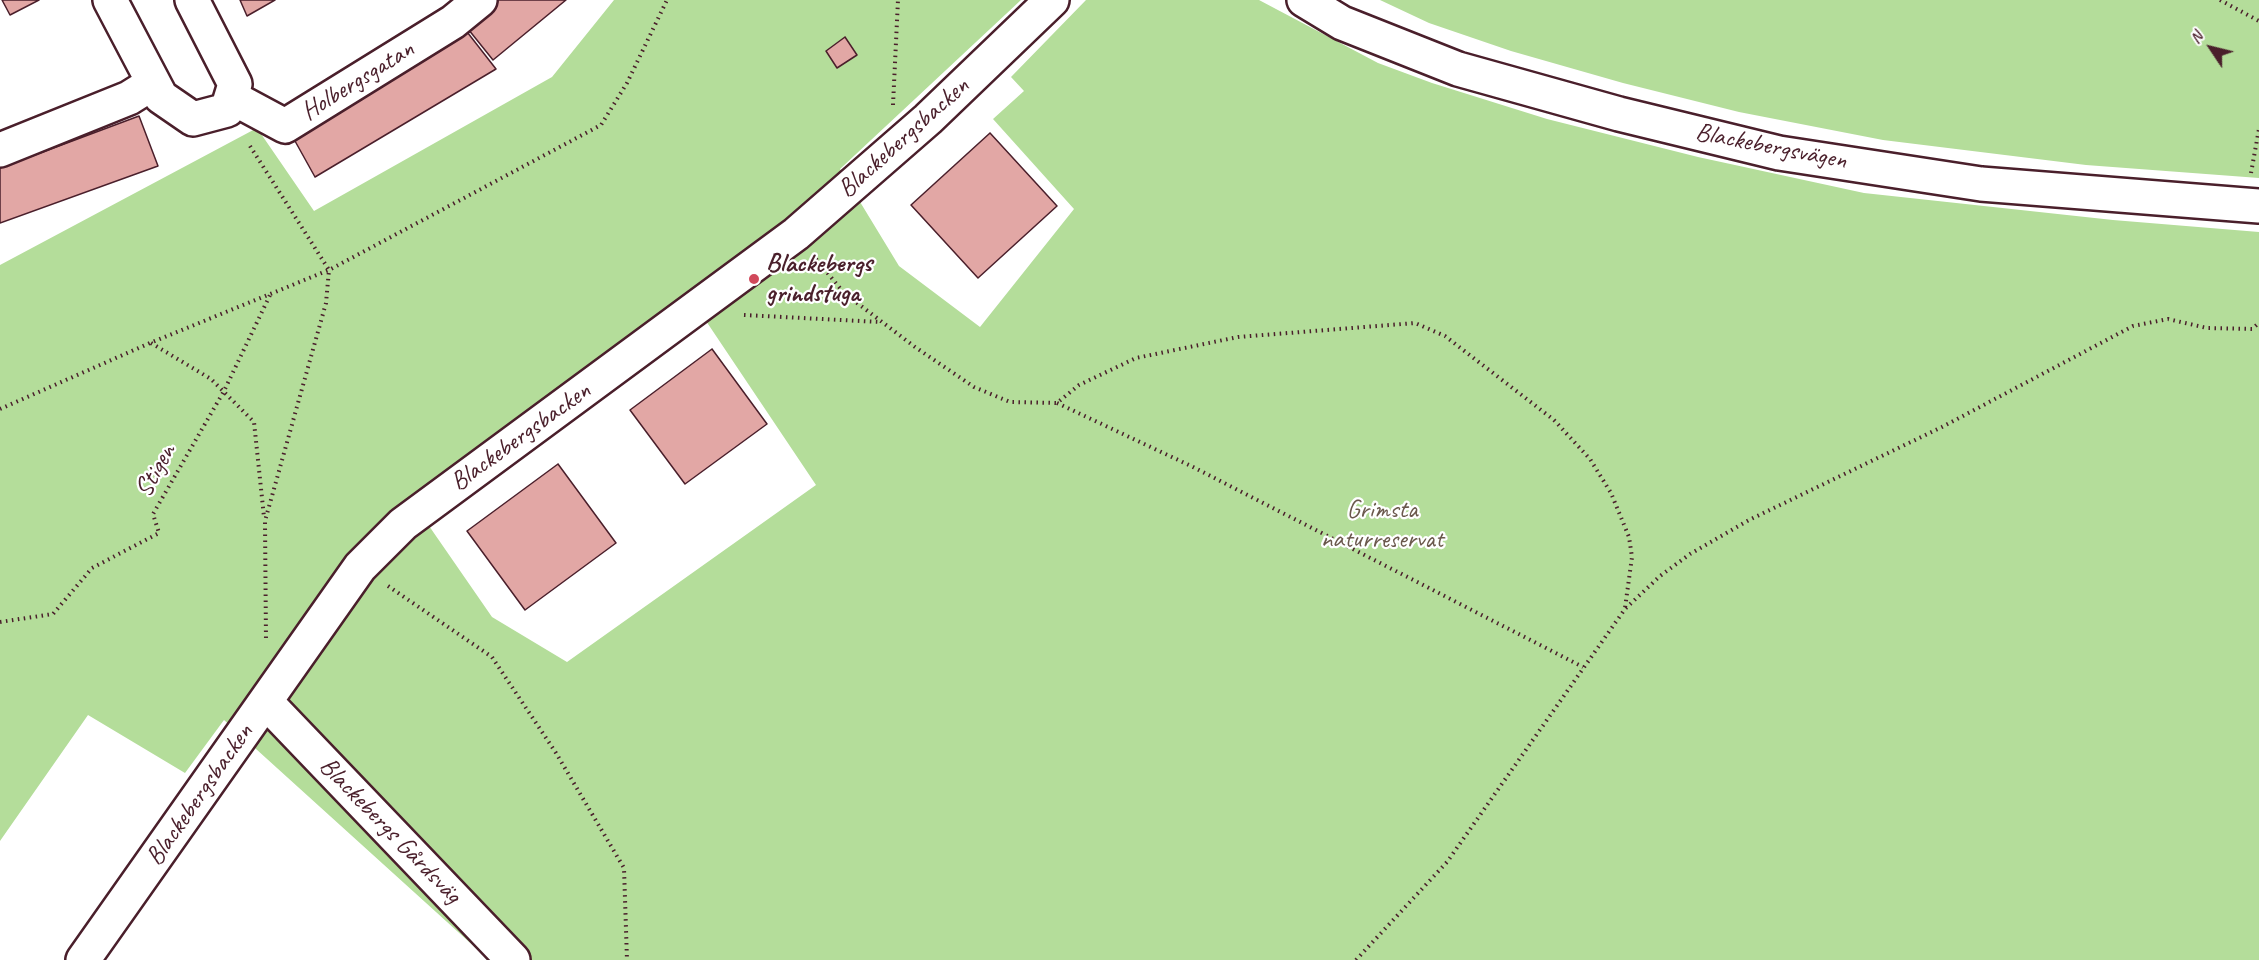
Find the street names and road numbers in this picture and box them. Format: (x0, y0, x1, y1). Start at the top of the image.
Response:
street label: Holbergsgatan (296, 34, 420, 128)
street label: Blackebergsbacken (832, 71, 976, 205)
street label: Blackebergsvägen (1693, 117, 1849, 177)
street label: Blackebergsbacken (445, 376, 597, 498)
street label: Stigen (129, 439, 183, 503)
street label: Blackebergsbacken (140, 718, 260, 872)
street label: Blackebergs Gårdsväg (312, 751, 468, 911)

